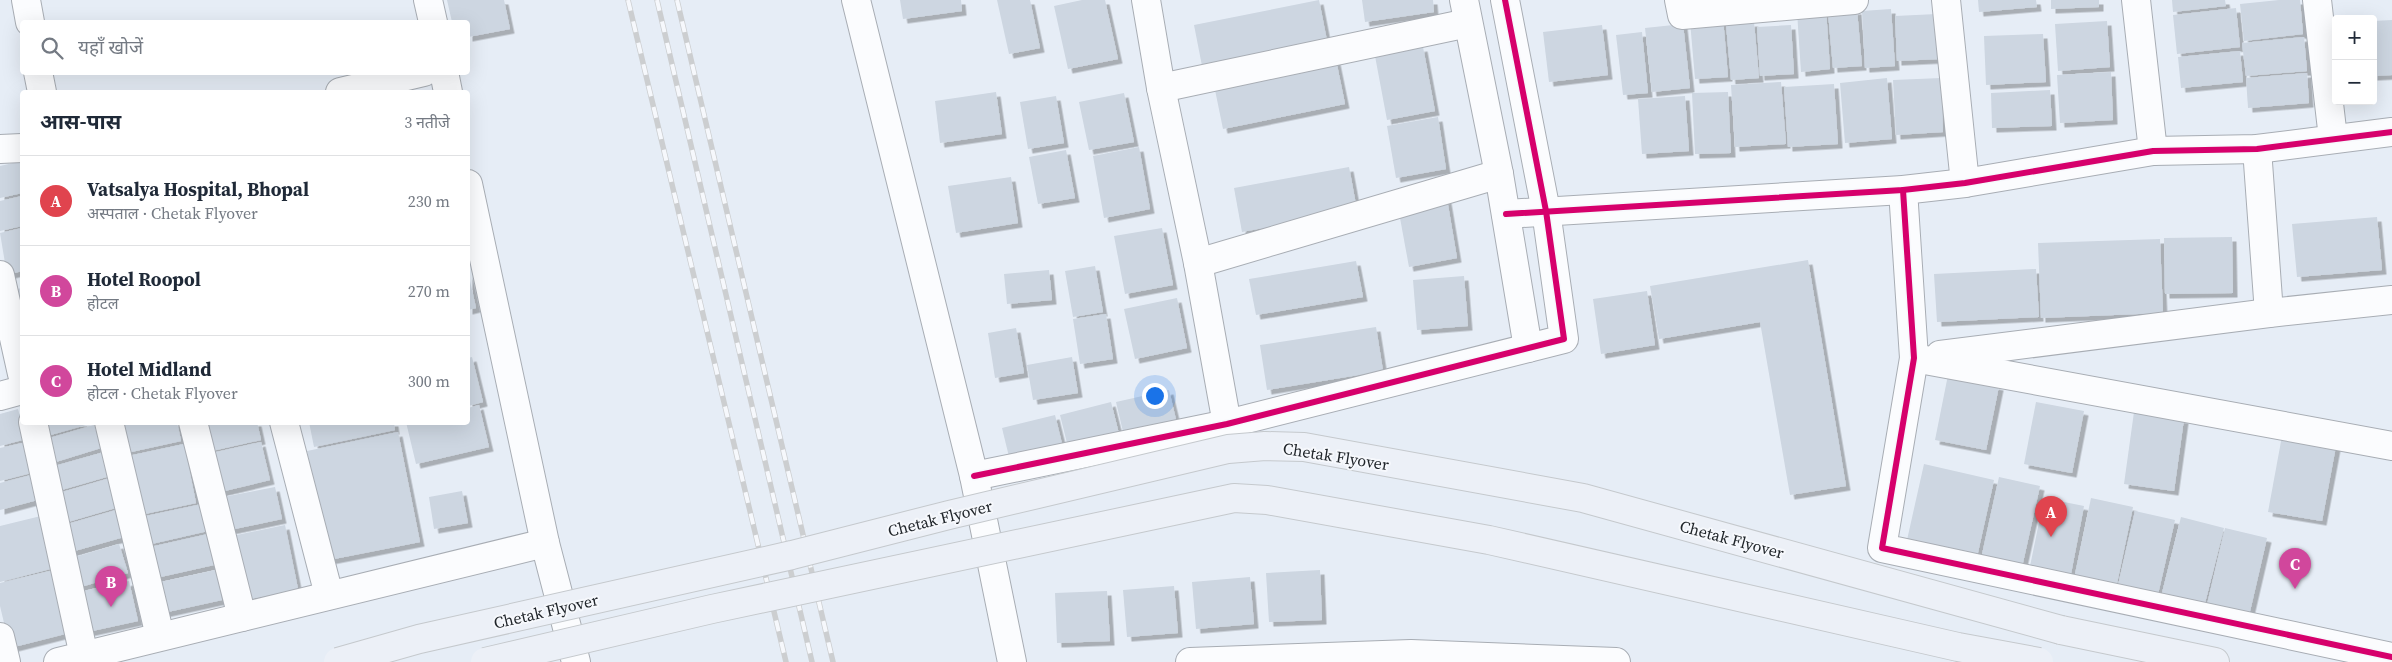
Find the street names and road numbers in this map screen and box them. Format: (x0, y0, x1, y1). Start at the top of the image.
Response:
street label: Chetak Flyover (1281, 437, 1391, 475)
street label: Chetak Flyover (885, 494, 995, 542)
street label: Chetak Flyover (1678, 515, 1787, 564)
street label: Chetak Flyover (491, 588, 601, 634)

